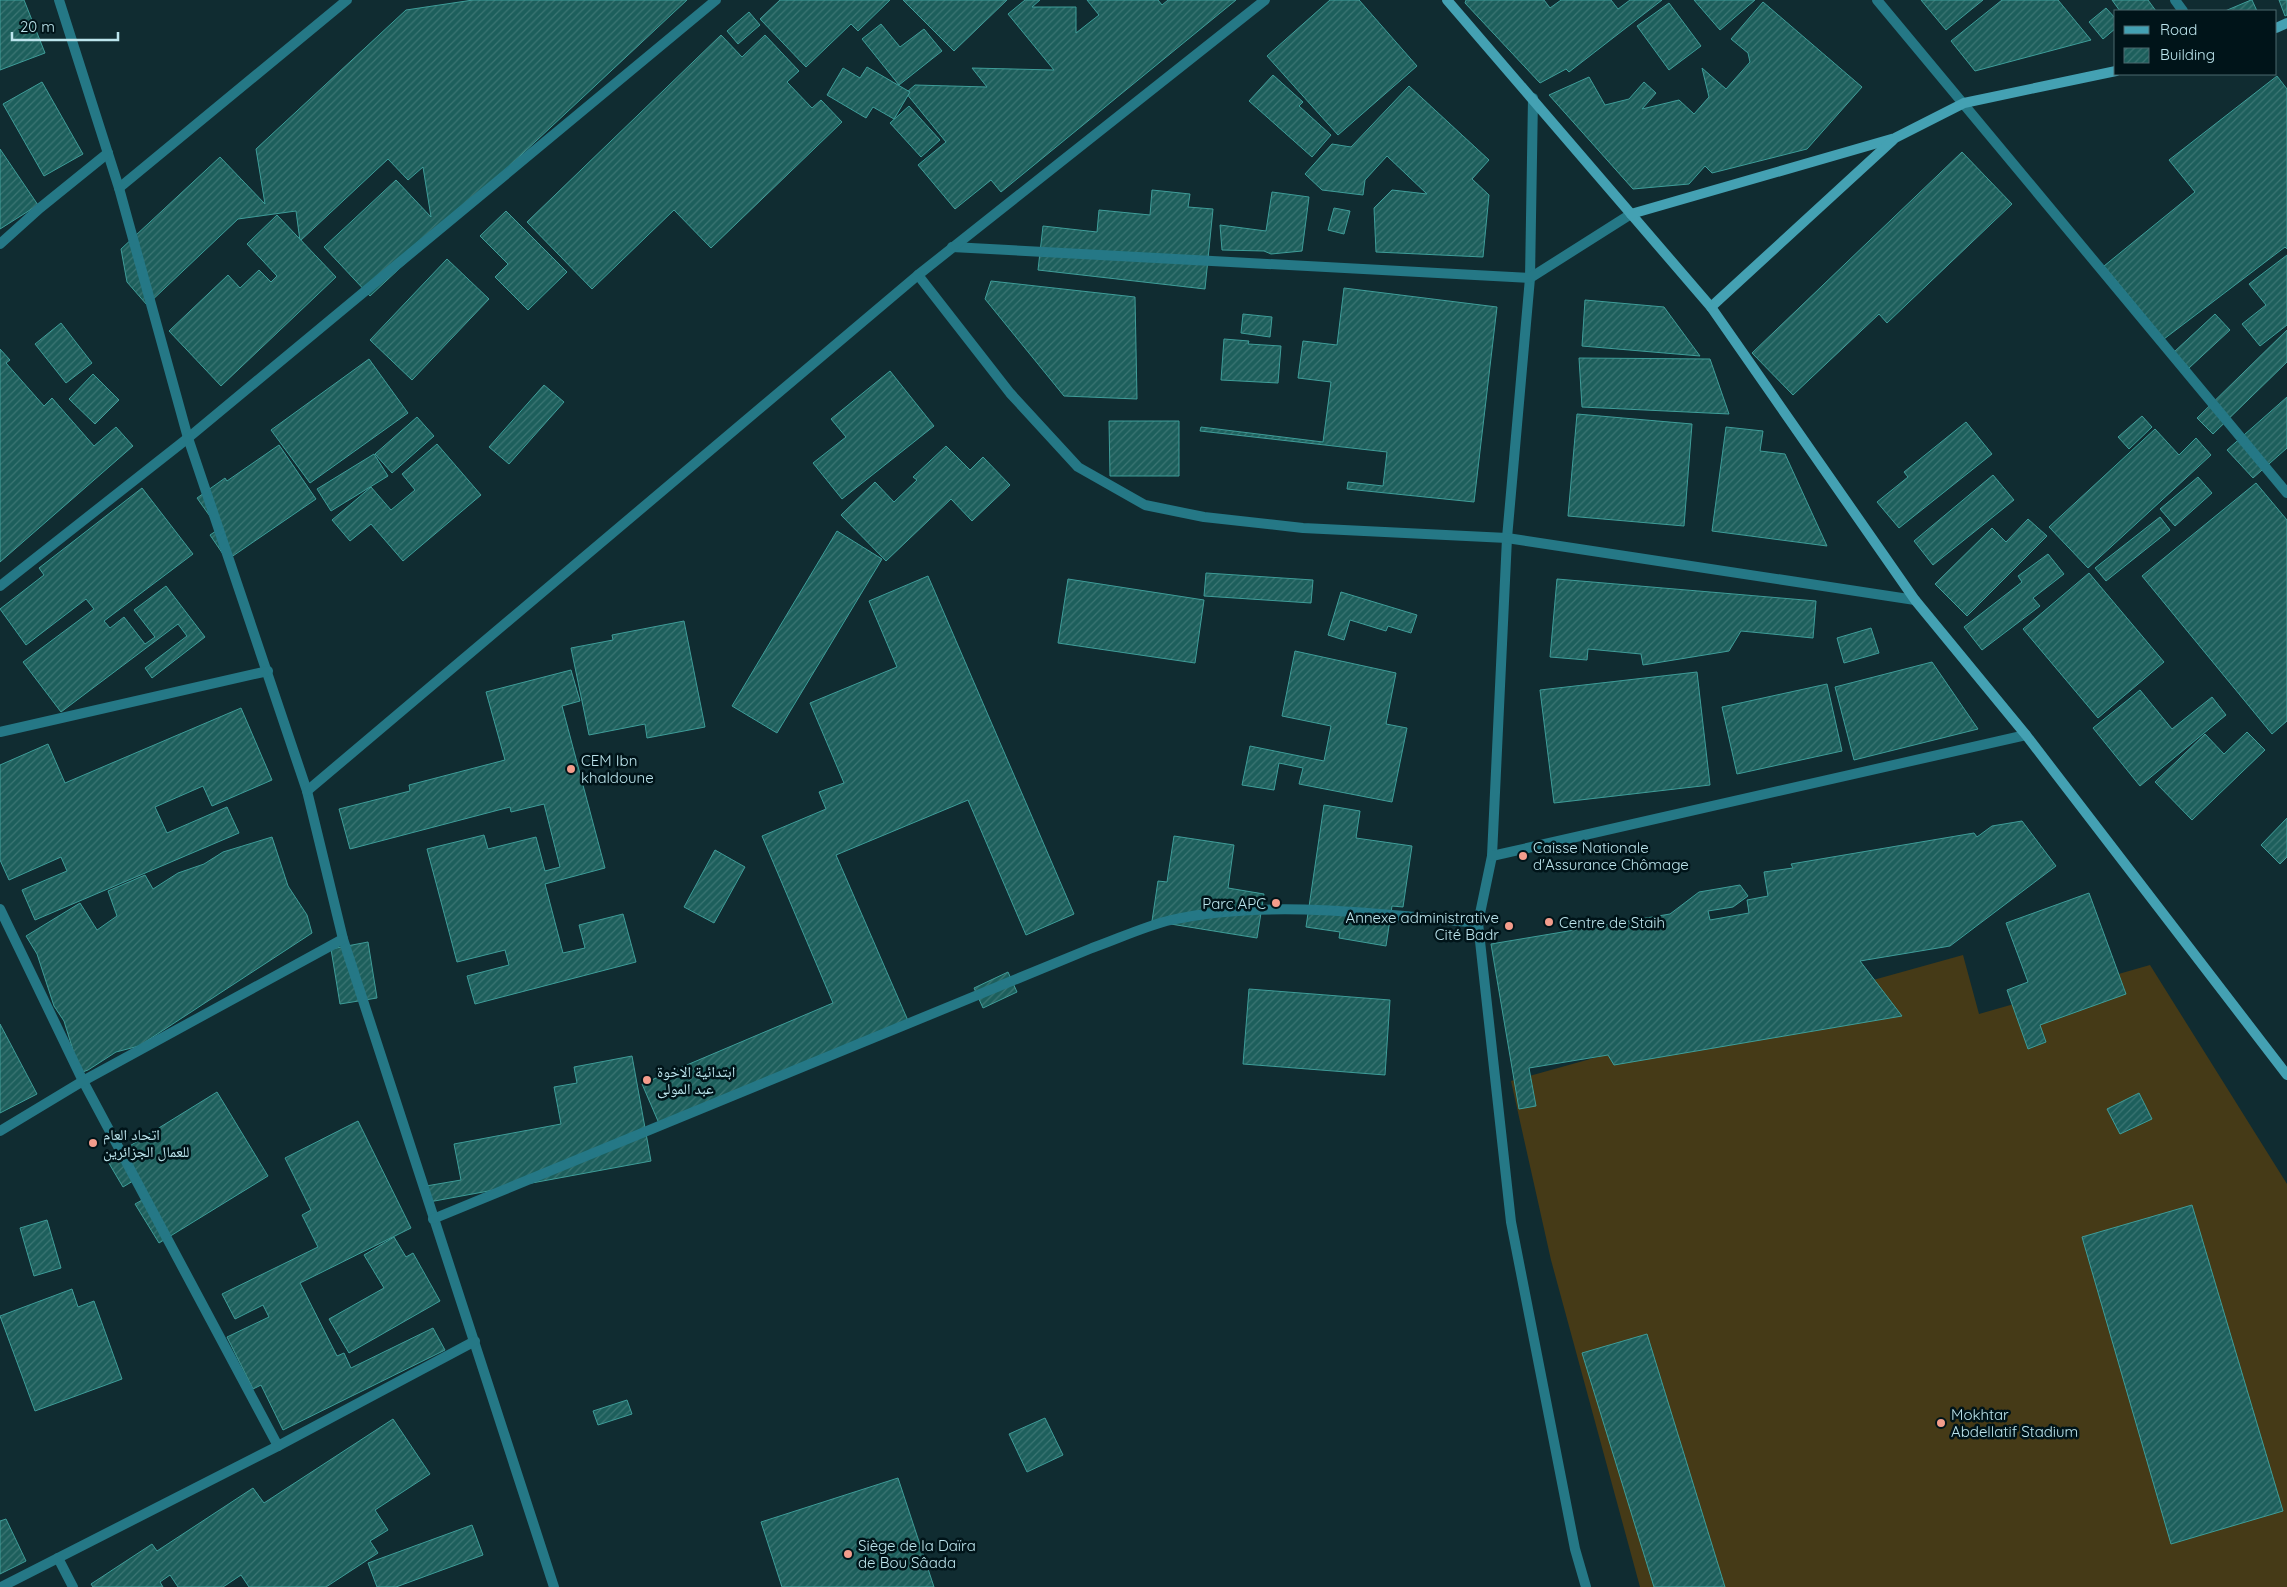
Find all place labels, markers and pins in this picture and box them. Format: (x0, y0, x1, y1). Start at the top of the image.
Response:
place label: CEM Ibn khaldoune (581, 751, 654, 787)
marker: CEM Ibn khaldoune (565, 763, 577, 775)
place label: Caisse Nationale d'Assurance Chômage (1533, 838, 1689, 874)
marker: Caisse Nationale d'Assurance Chômage (1517, 850, 1529, 862)
place label: Parc APC (1202, 894, 1266, 913)
marker: Parc APC (1270, 897, 1282, 909)
place label: Annexe administrative Cité Badr (1346, 908, 1499, 944)
place label: Centre de Staih (1559, 913, 1665, 932)
marker: Centre de Staih (1543, 916, 1555, 928)
marker: Annexe administrative Cité Badr (1503, 920, 1515, 932)
place label: ابتدائية الاخوة عبد المولى (657, 1062, 735, 1099)
marker: ابتدائية الاخوة عبد المولى (641, 1074, 653, 1086)
place label: اتحاد العام للعمال الجزائرين (103, 1125, 190, 1162)
marker: اتحاد العام للعمال الجزائرين (87, 1137, 99, 1149)
place label: Mokhtar Abdellatif Stadium (1951, 1405, 2078, 1441)
marker: Mokhtar Abdellatif Stadium (1935, 1417, 1947, 1429)
place label: Siège de la Daïra de Bou Sâada (858, 1536, 976, 1572)
marker: Siège de la Daïra de Bou Sâada (842, 1548, 854, 1560)

